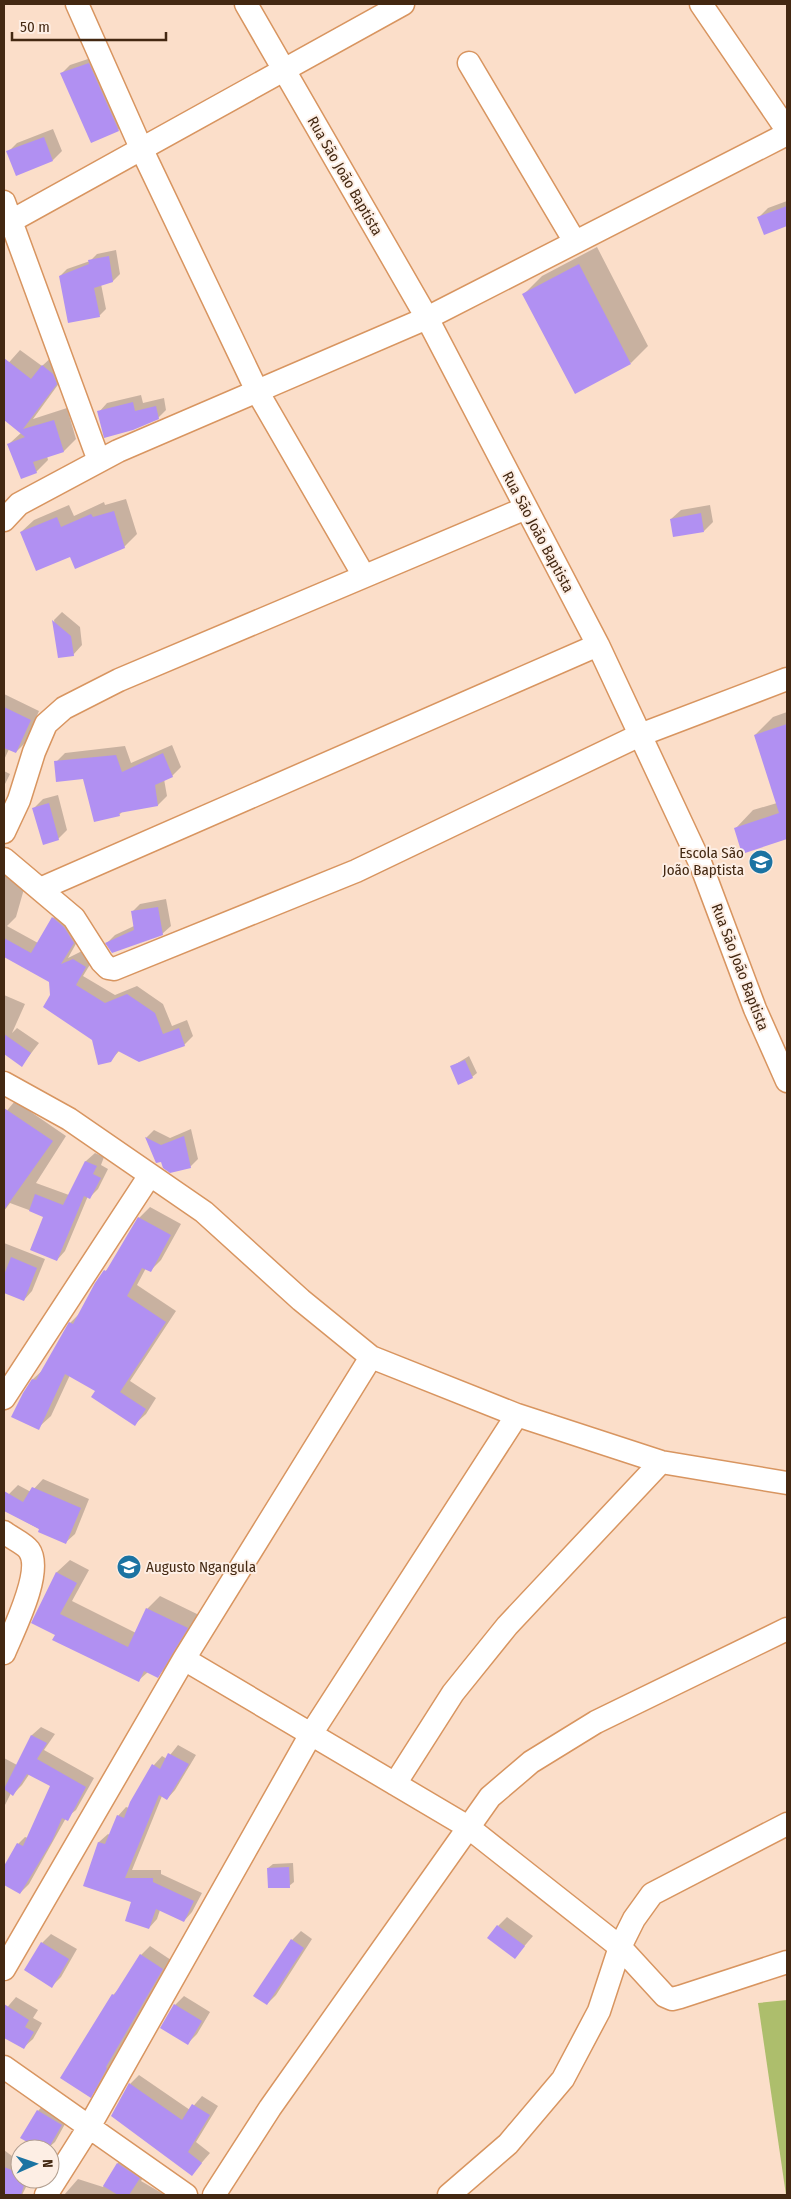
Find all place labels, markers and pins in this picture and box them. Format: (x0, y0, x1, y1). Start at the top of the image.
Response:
place label: Escola São João Baptista (663, 844, 744, 879)
school or university icon: Escola São João Baptista (748, 849, 774, 875)
school or university icon: Augusto Ngangula (116, 1554, 142, 1580)
place label: Augusto Ngangula (146, 1558, 256, 1576)

